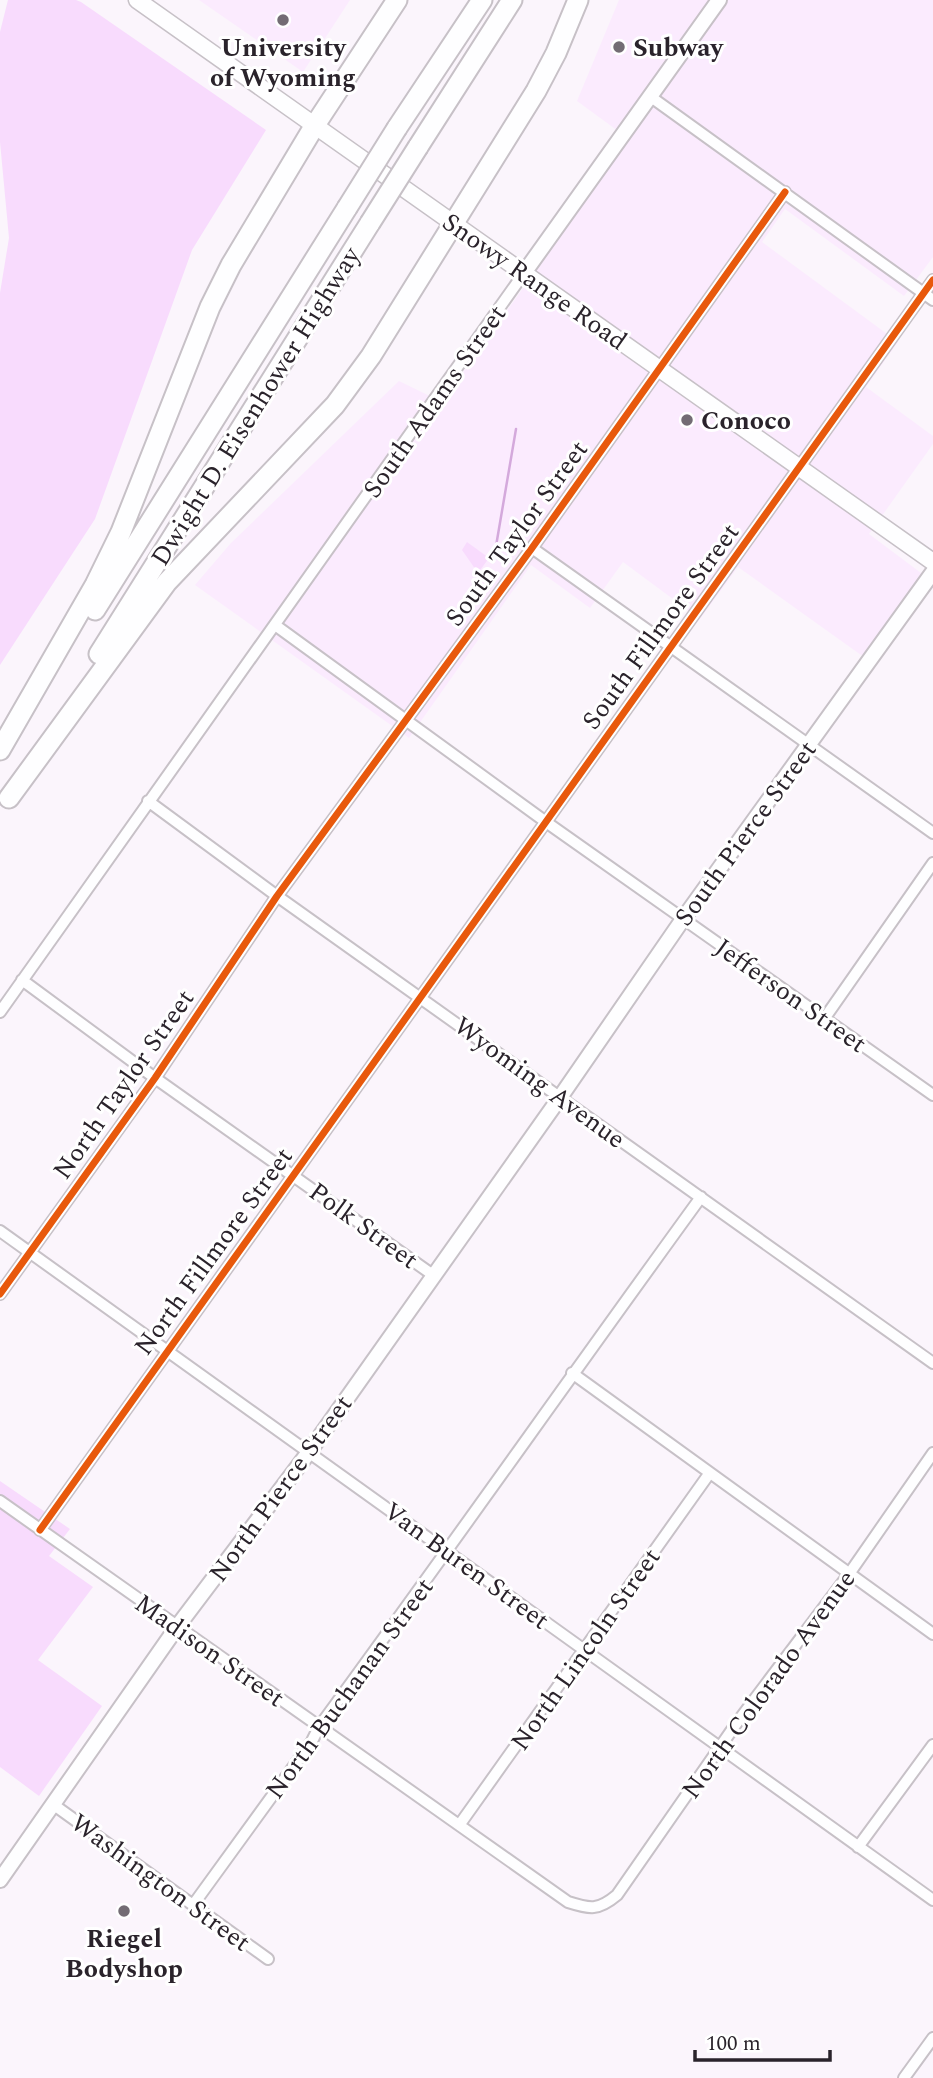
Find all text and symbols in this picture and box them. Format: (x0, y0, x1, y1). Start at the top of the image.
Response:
marker: University of Wyoming (275, 12, 291, 28)
place label: University of Wyoming (210, 28, 356, 98)
place label: Subway (633, 28, 725, 68)
marker: Subway (611, 39, 627, 55)
street label: Snowy Range Road (434, 203, 635, 361)
street label: Dwight D. Eisenhower Highway (141, 238, 372, 574)
street label: South Adams Street (353, 297, 517, 507)
place label: Conoco (701, 401, 791, 441)
marker: Conoco (679, 412, 695, 428)
street label: South Taylor Street (435, 432, 598, 635)
street label: South Fillmore Street (572, 515, 750, 738)
street label: South Pierce Street (665, 732, 827, 935)
street label: Jefferson Street (706, 928, 875, 1063)
street label: North Taylor Street (43, 981, 205, 1188)
street label: Wyoming Avenue (445, 1007, 634, 1159)
street label: North Fillmore Street (124, 1139, 303, 1364)
street label: Polk Street (300, 1172, 427, 1279)
street label: North Pierce Street (199, 1386, 363, 1591)
street label: Van Buren Street (375, 1492, 558, 1640)
street label: North Lincoln Street (501, 1540, 671, 1759)
street label: North Colorado Avenue (672, 1562, 866, 1807)
street label: North Buchanan Street (256, 1569, 444, 1808)
street label: Madison Street (126, 1584, 293, 1718)
street label: Washington Street (62, 1804, 259, 1962)
marker: Riegel Bodyshop (116, 1903, 132, 1919)
place label: Riegel Bodyshop (65, 1919, 183, 1989)
scale bar (695, 2018, 830, 2062)
text: 100 m (706, 2028, 761, 2060)

